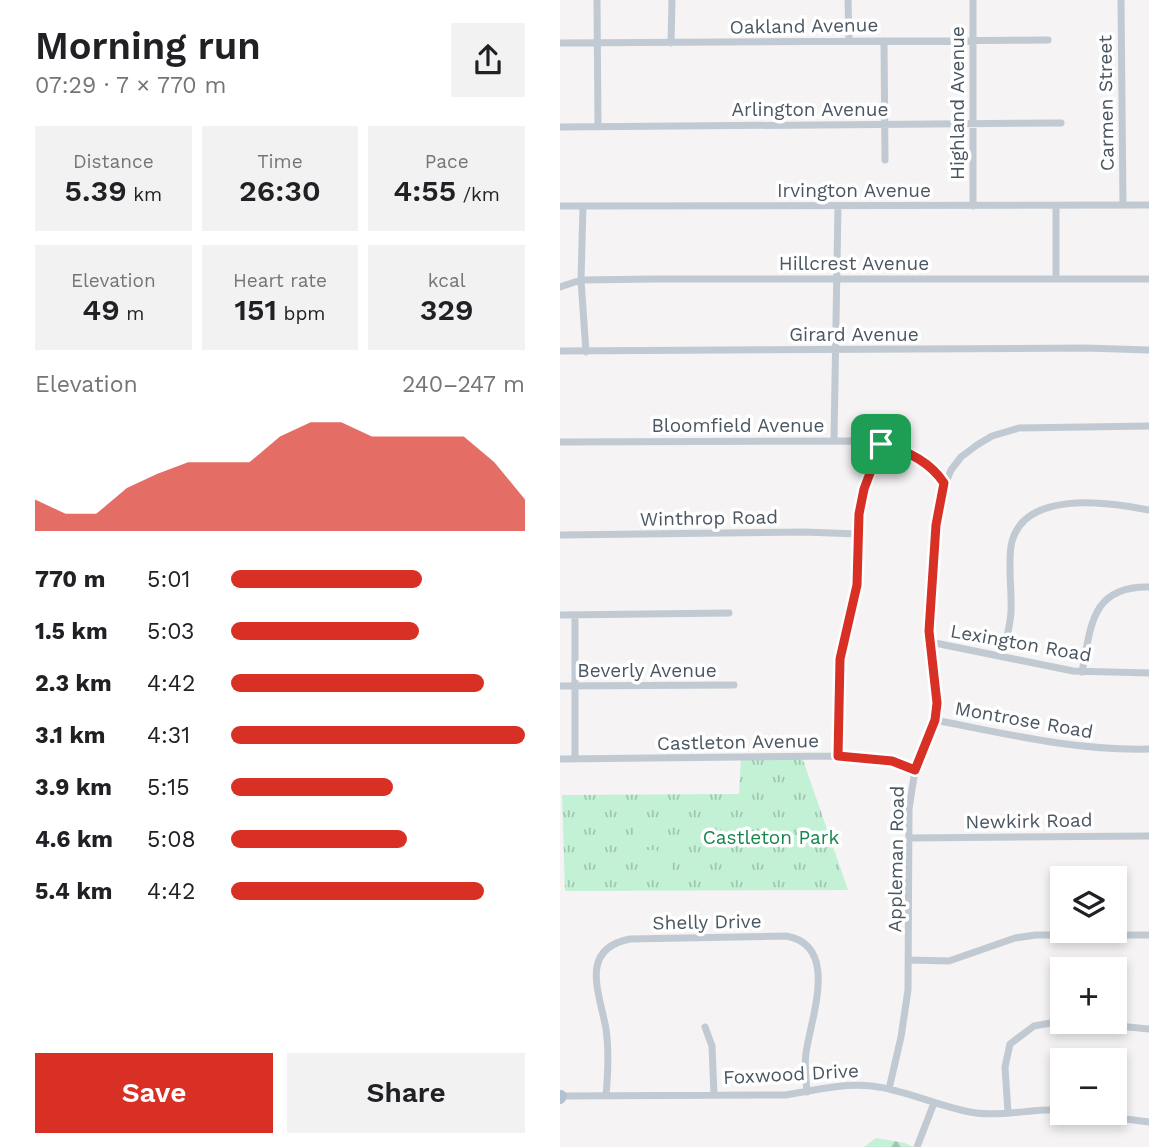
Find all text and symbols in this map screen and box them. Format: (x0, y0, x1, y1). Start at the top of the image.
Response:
street label: Oakland Avenue (729, 13, 879, 39)
button: share (451, 23, 525, 97)
text: Morning run (35, 24, 261, 68)
street label: Highland Avenue (946, 26, 969, 180)
street label: Carmen Street (1093, 35, 1119, 171)
text: 07:29 · 7 × 770 m (35, 72, 226, 99)
street label: Arlington Avenue (731, 98, 889, 121)
text: Distance (73, 150, 154, 173)
text: Time (257, 150, 303, 173)
text: Pace (425, 150, 469, 173)
text: 5.39 (65, 173, 127, 208)
text: 26:30 (239, 173, 321, 208)
text: 4:55 (393, 173, 456, 208)
street label: Irvington Avenue (777, 179, 931, 202)
text: km (127, 183, 162, 206)
text: /km (456, 183, 500, 206)
street label: Hillcrest Avenue (779, 252, 929, 275)
text: Elevation (71, 269, 156, 292)
text: Heart rate (233, 269, 327, 292)
text: kcal (428, 269, 465, 292)
text: 49 (82, 292, 120, 327)
text: 151 (235, 292, 277, 327)
text: 329 (420, 292, 474, 327)
text: m (120, 302, 144, 325)
text: bpm (277, 302, 325, 325)
street label: Girard Avenue (789, 323, 919, 346)
text: Elevation (35, 371, 138, 398)
text: 240–247 m (402, 371, 525, 398)
street label: Bloomfield Avenue (651, 414, 825, 437)
pin (851, 414, 911, 474)
icon: arrive (862, 425, 900, 463)
street label: Winthrop Road (640, 505, 778, 531)
text: 770 m (35, 566, 105, 593)
text: 5:01 (147, 566, 190, 593)
text: 1.5 km (35, 618, 108, 645)
text: 5:03 (147, 618, 194, 645)
street label: Lexington Road (949, 619, 1093, 667)
street label: Beverly Avenue (577, 659, 717, 682)
text: 2.3 km (35, 670, 112, 697)
text: 4:42 (147, 670, 195, 697)
street label: Montrose Road (953, 697, 1095, 743)
text: 3.1 km (35, 722, 105, 749)
text: 4:31 (147, 722, 190, 749)
street label: Castleton Avenue (657, 729, 819, 755)
text: 3.9 km (35, 774, 112, 801)
text: 5:15 (147, 774, 190, 801)
street label: Appleman Road (883, 785, 909, 933)
street label: Newkirk Road (965, 808, 1093, 834)
text: 4.6 km (35, 826, 113, 853)
text: 5:08 (147, 826, 196, 853)
park label: Castleton Park (703, 826, 840, 849)
map controls (1050, 866, 1127, 1125)
button: layers (1050, 866, 1127, 943)
text: 5.4 km (35, 878, 112, 905)
text: 4:42 (147, 878, 195, 905)
street label: Shelly Drive (652, 910, 762, 934)
button: + (1050, 957, 1127, 1034)
button: − (1050, 1048, 1127, 1125)
button: Save (35, 1053, 273, 1133)
button: Share (287, 1053, 525, 1133)
street label: Foxwood Drive (723, 1059, 859, 1089)

